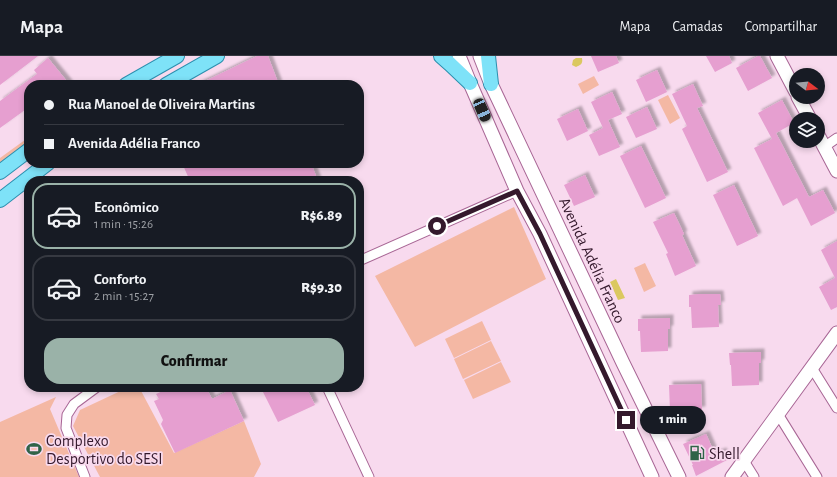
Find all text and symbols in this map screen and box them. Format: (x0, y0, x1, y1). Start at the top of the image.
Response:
text: Mapa (20, 18, 63, 37)
text: Mapa (620, 20, 650, 34)
text: Camadas (672, 20, 723, 34)
text: Compartilhar (745, 20, 817, 34)
north arrow (789, 68, 825, 104)
map controls (789, 68, 825, 148)
text: Rua Manoel de Oliveira Martins (68, 97, 255, 112)
car (472, 97, 492, 123)
button: layers (789, 112, 825, 148)
text: Avenida Adélia Franco (68, 136, 200, 151)
street label: Avenida Adélia Franco (556, 195, 628, 326)
icon: car (46, 198, 82, 234)
text: Econômico (94, 200, 159, 215)
text: R$6.89 (300, 208, 342, 223)
route start (428, 217, 446, 235)
text: 1 min · 15:26 (94, 218, 153, 231)
icon: car (46, 270, 82, 306)
text: Conforto (94, 272, 146, 287)
text: R$9.30 (301, 280, 342, 295)
text: 2 min · 15:27 (94, 290, 154, 303)
button: Confirmar (44, 338, 344, 384)
callout: 1 min (640, 406, 706, 434)
route end (617, 411, 635, 429)
text: 1 min (659, 413, 687, 426)
place label: Complexo Desportivo do SESI (46, 433, 163, 467)
sports icon: Complexo Desportivo do SESI (25, 440, 43, 458)
fuel station icon: Shell (688, 444, 706, 462)
place label: Shell (709, 446, 740, 462)

